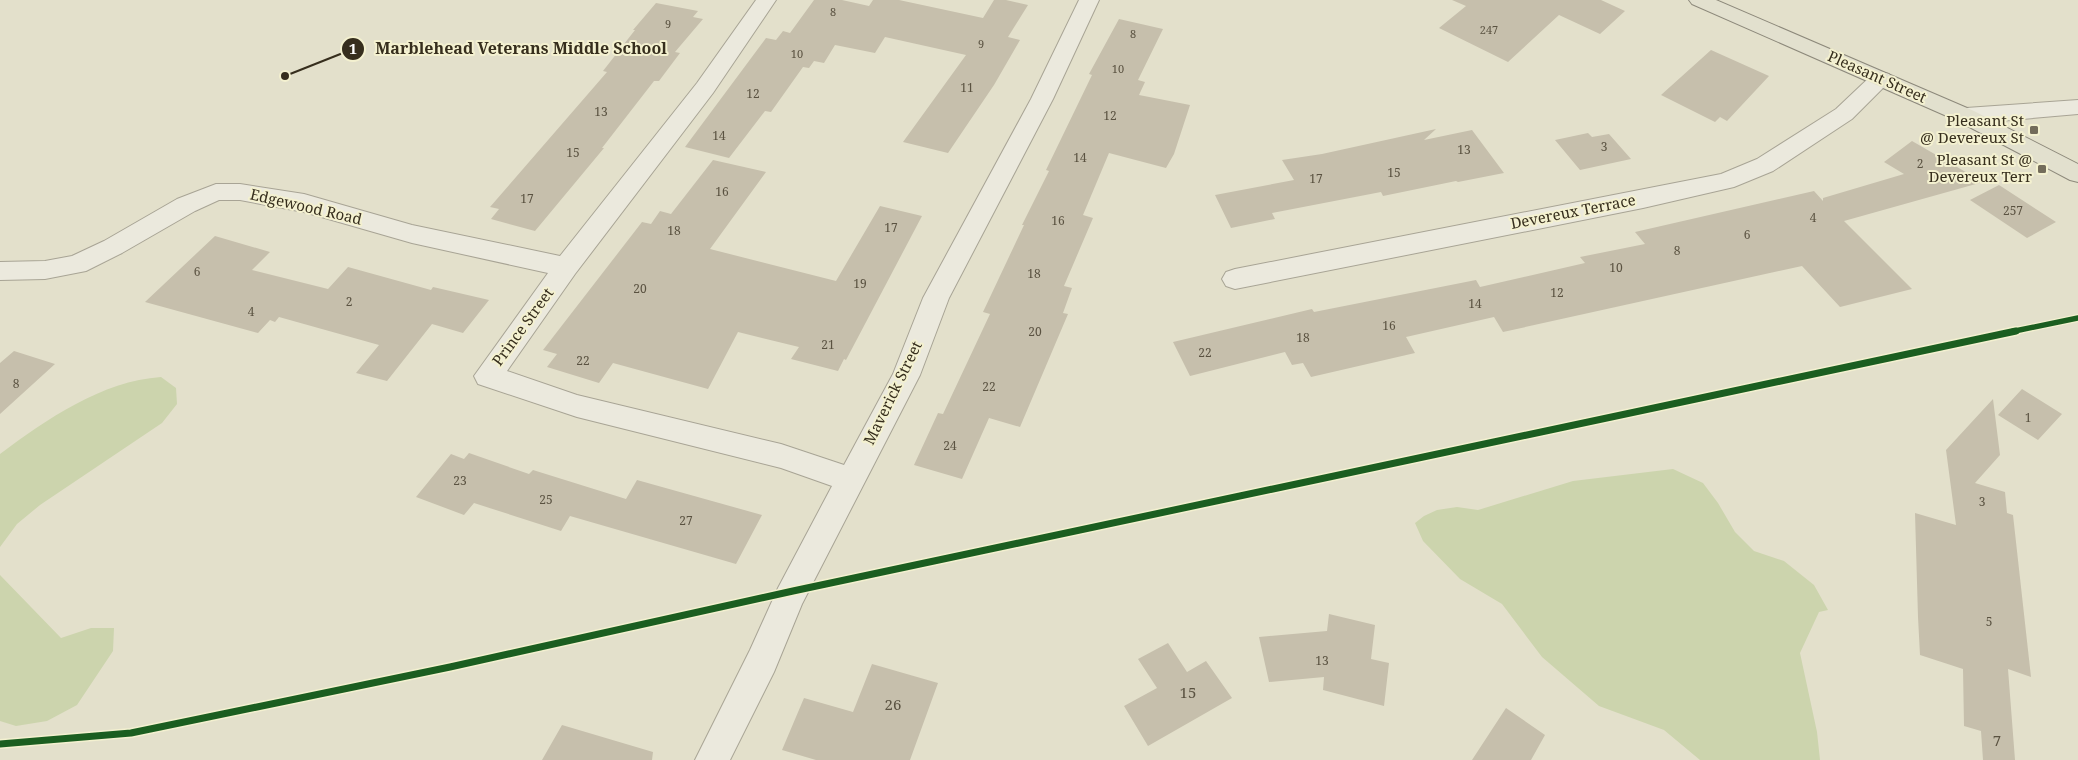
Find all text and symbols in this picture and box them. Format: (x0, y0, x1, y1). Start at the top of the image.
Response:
house number: 8 (830, 4, 836, 19)
house number: 9 (665, 16, 671, 31)
house number: 247 (1480, 22, 1498, 37)
house number: 8 (1130, 26, 1136, 41)
callout: Marblehead Veterans Middle School (340, 33, 677, 64)
house number: 9 (978, 36, 984, 51)
text: Marblehead Veterans Middle School (375, 37, 667, 59)
text: 1 (349, 38, 357, 58)
street label: Pleasant Street (1825, 45, 1930, 107)
house number: 10 (791, 46, 803, 61)
house number: 10 (1112, 61, 1124, 76)
house number: 11 (960, 79, 974, 96)
house number: 12 (746, 85, 760, 102)
house number: 13 (594, 103, 608, 120)
house number: 12 (1103, 107, 1117, 124)
place label: Pleasant St @ Devereux St (1920, 110, 2024, 147)
marker: Pleasant St @ Devereux St (2028, 124, 2040, 136)
house number: 14 (712, 127, 726, 144)
house number: 3 (1601, 138, 1608, 155)
house number: 13 (1457, 141, 1471, 158)
house number: 15 (566, 144, 580, 161)
house number: 14 (1073, 149, 1087, 166)
place label: Pleasant St @ Devereux Terr (1929, 149, 2032, 186)
house number: 2 (1917, 155, 1923, 172)
marker: Pleasant St @ Devereux Terr (2036, 163, 2048, 175)
house number: 15 (1387, 164, 1401, 181)
house number: 17 (1309, 170, 1323, 187)
street label: Edgewood Road (248, 183, 364, 229)
house number: 16 (715, 183, 729, 200)
street label: Devereux Terrace (1509, 189, 1637, 233)
house number: 17 (520, 190, 534, 207)
house number: 257 (2003, 202, 2023, 219)
house number: 4 (1810, 209, 1817, 226)
house number: 16 (1051, 212, 1065, 229)
house number: 17 (884, 219, 898, 236)
house number: 18 (667, 222, 681, 239)
house number: 6 (1744, 226, 1751, 243)
house number: 8 (1674, 242, 1681, 259)
house number: 10 (1609, 259, 1623, 276)
house number: 6 (194, 263, 201, 280)
house number: 18 (1027, 265, 1041, 282)
house number: 19 (853, 275, 867, 292)
house number: 20 (633, 280, 647, 297)
street label: Prince Street (487, 283, 557, 369)
house number: 12 (1550, 284, 1564, 301)
house number: 2 (346, 293, 352, 310)
house number: 14 (1468, 295, 1482, 312)
house number: 4 (248, 303, 255, 320)
house number: 16 (1382, 317, 1396, 334)
house number: 20 (1028, 323, 1042, 340)
house number: 18 (1296, 329, 1310, 346)
house number: 21 (821, 336, 835, 353)
street label: Maverick Street (858, 337, 926, 448)
house number: 22 (1198, 344, 1212, 361)
house number: 22 (576, 352, 590, 369)
house number: 8 (13, 375, 20, 392)
house number: 22 (982, 378, 996, 395)
house number: 1 (2025, 409, 2031, 426)
house number: 24 (943, 437, 957, 454)
house number: 23 (453, 472, 467, 489)
house number: 25 (539, 491, 553, 508)
house number: 3 (1979, 493, 1986, 510)
house number: 27 (679, 512, 693, 529)
house number: 5 (1986, 613, 1992, 630)
house number: 13 (1315, 652, 1329, 669)
house number: 15 (1180, 682, 1196, 702)
house number: 26 (885, 694, 901, 714)
house number: 7 (1993, 730, 2001, 750)

